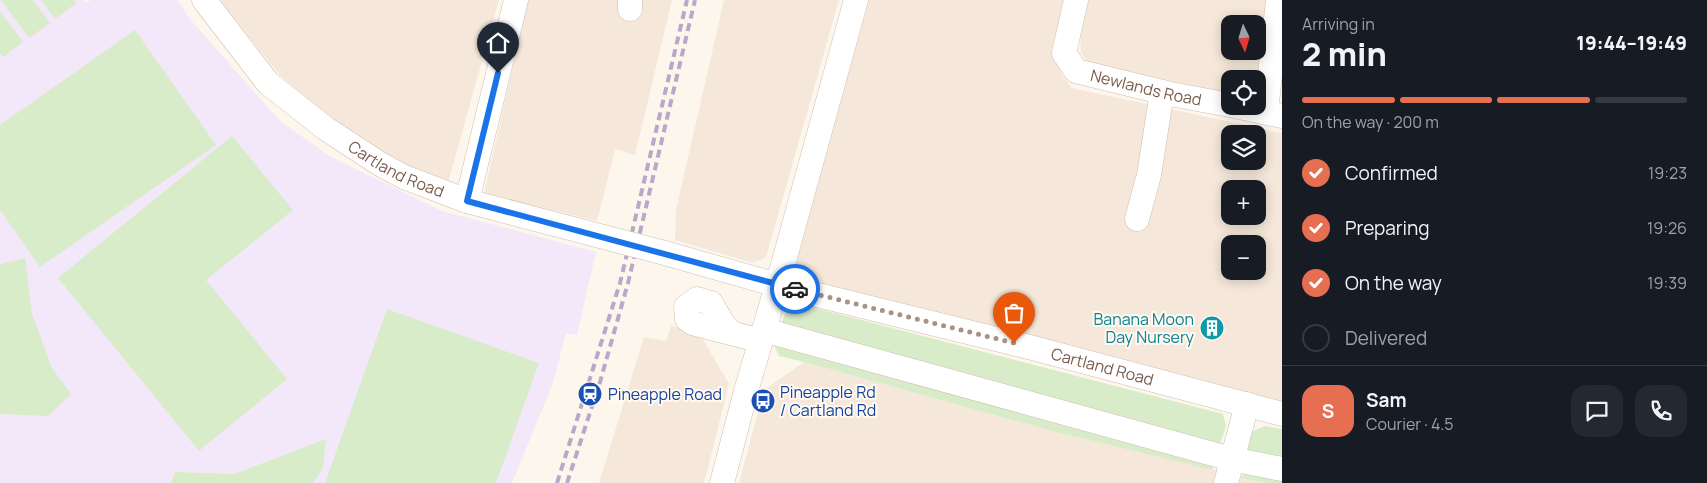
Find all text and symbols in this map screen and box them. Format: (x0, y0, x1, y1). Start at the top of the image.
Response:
text: Arriving in (1302, 13, 1375, 35)
north arrow (1221, 15, 1266, 60)
map controls (1221, 15, 1266, 280)
pin (477, 22, 519, 73)
icon: home (484, 29, 512, 57)
text: 19:44–19:49 (1576, 30, 1687, 56)
text: 2 min (1302, 32, 1387, 76)
street label: Newlands Road (1088, 64, 1203, 111)
button: locate (1221, 70, 1266, 115)
text: On the way · 200 m (1302, 111, 1439, 133)
button: layers (1221, 125, 1266, 170)
street label: Cartland Road (344, 135, 447, 202)
icon: check (1302, 159, 1330, 187)
text: Confirmed (1345, 160, 1438, 186)
text: 19:23 (1648, 162, 1687, 184)
button: + (1221, 180, 1266, 225)
icon: check (1302, 214, 1330, 242)
text: Preparing (1345, 215, 1430, 241)
text: 19:26 (1647, 217, 1687, 239)
button: − (1221, 235, 1266, 280)
courier (770, 264, 820, 314)
icon: check (1302, 269, 1330, 297)
text: On the way (1345, 270, 1442, 296)
text: 19:39 (1647, 272, 1687, 294)
icon: car (781, 275, 809, 303)
pin (993, 292, 1035, 343)
icon: bag (1000, 299, 1028, 327)
place label: Banana Moon Day Nursery (1093, 308, 1195, 348)
building icon: Banana Moon Day Nursery (1199, 315, 1225, 341)
text: Delivered (1345, 325, 1427, 351)
street label: Cartland Road (1049, 342, 1156, 391)
station icon: Pineapple Road (577, 381, 603, 407)
place label: Pineapple Rd / Cartland Rd (780, 381, 876, 421)
place label: Pineapple Road (608, 383, 722, 405)
button: chat (1571, 385, 1623, 437)
button: phone (1635, 385, 1687, 437)
text: Sam (1366, 387, 1407, 413)
bus stop icon: Pineapple Rd / Cartland Rd (750, 388, 776, 414)
text: S (1322, 398, 1334, 424)
text: Courier · 4.5 (1366, 413, 1453, 435)

